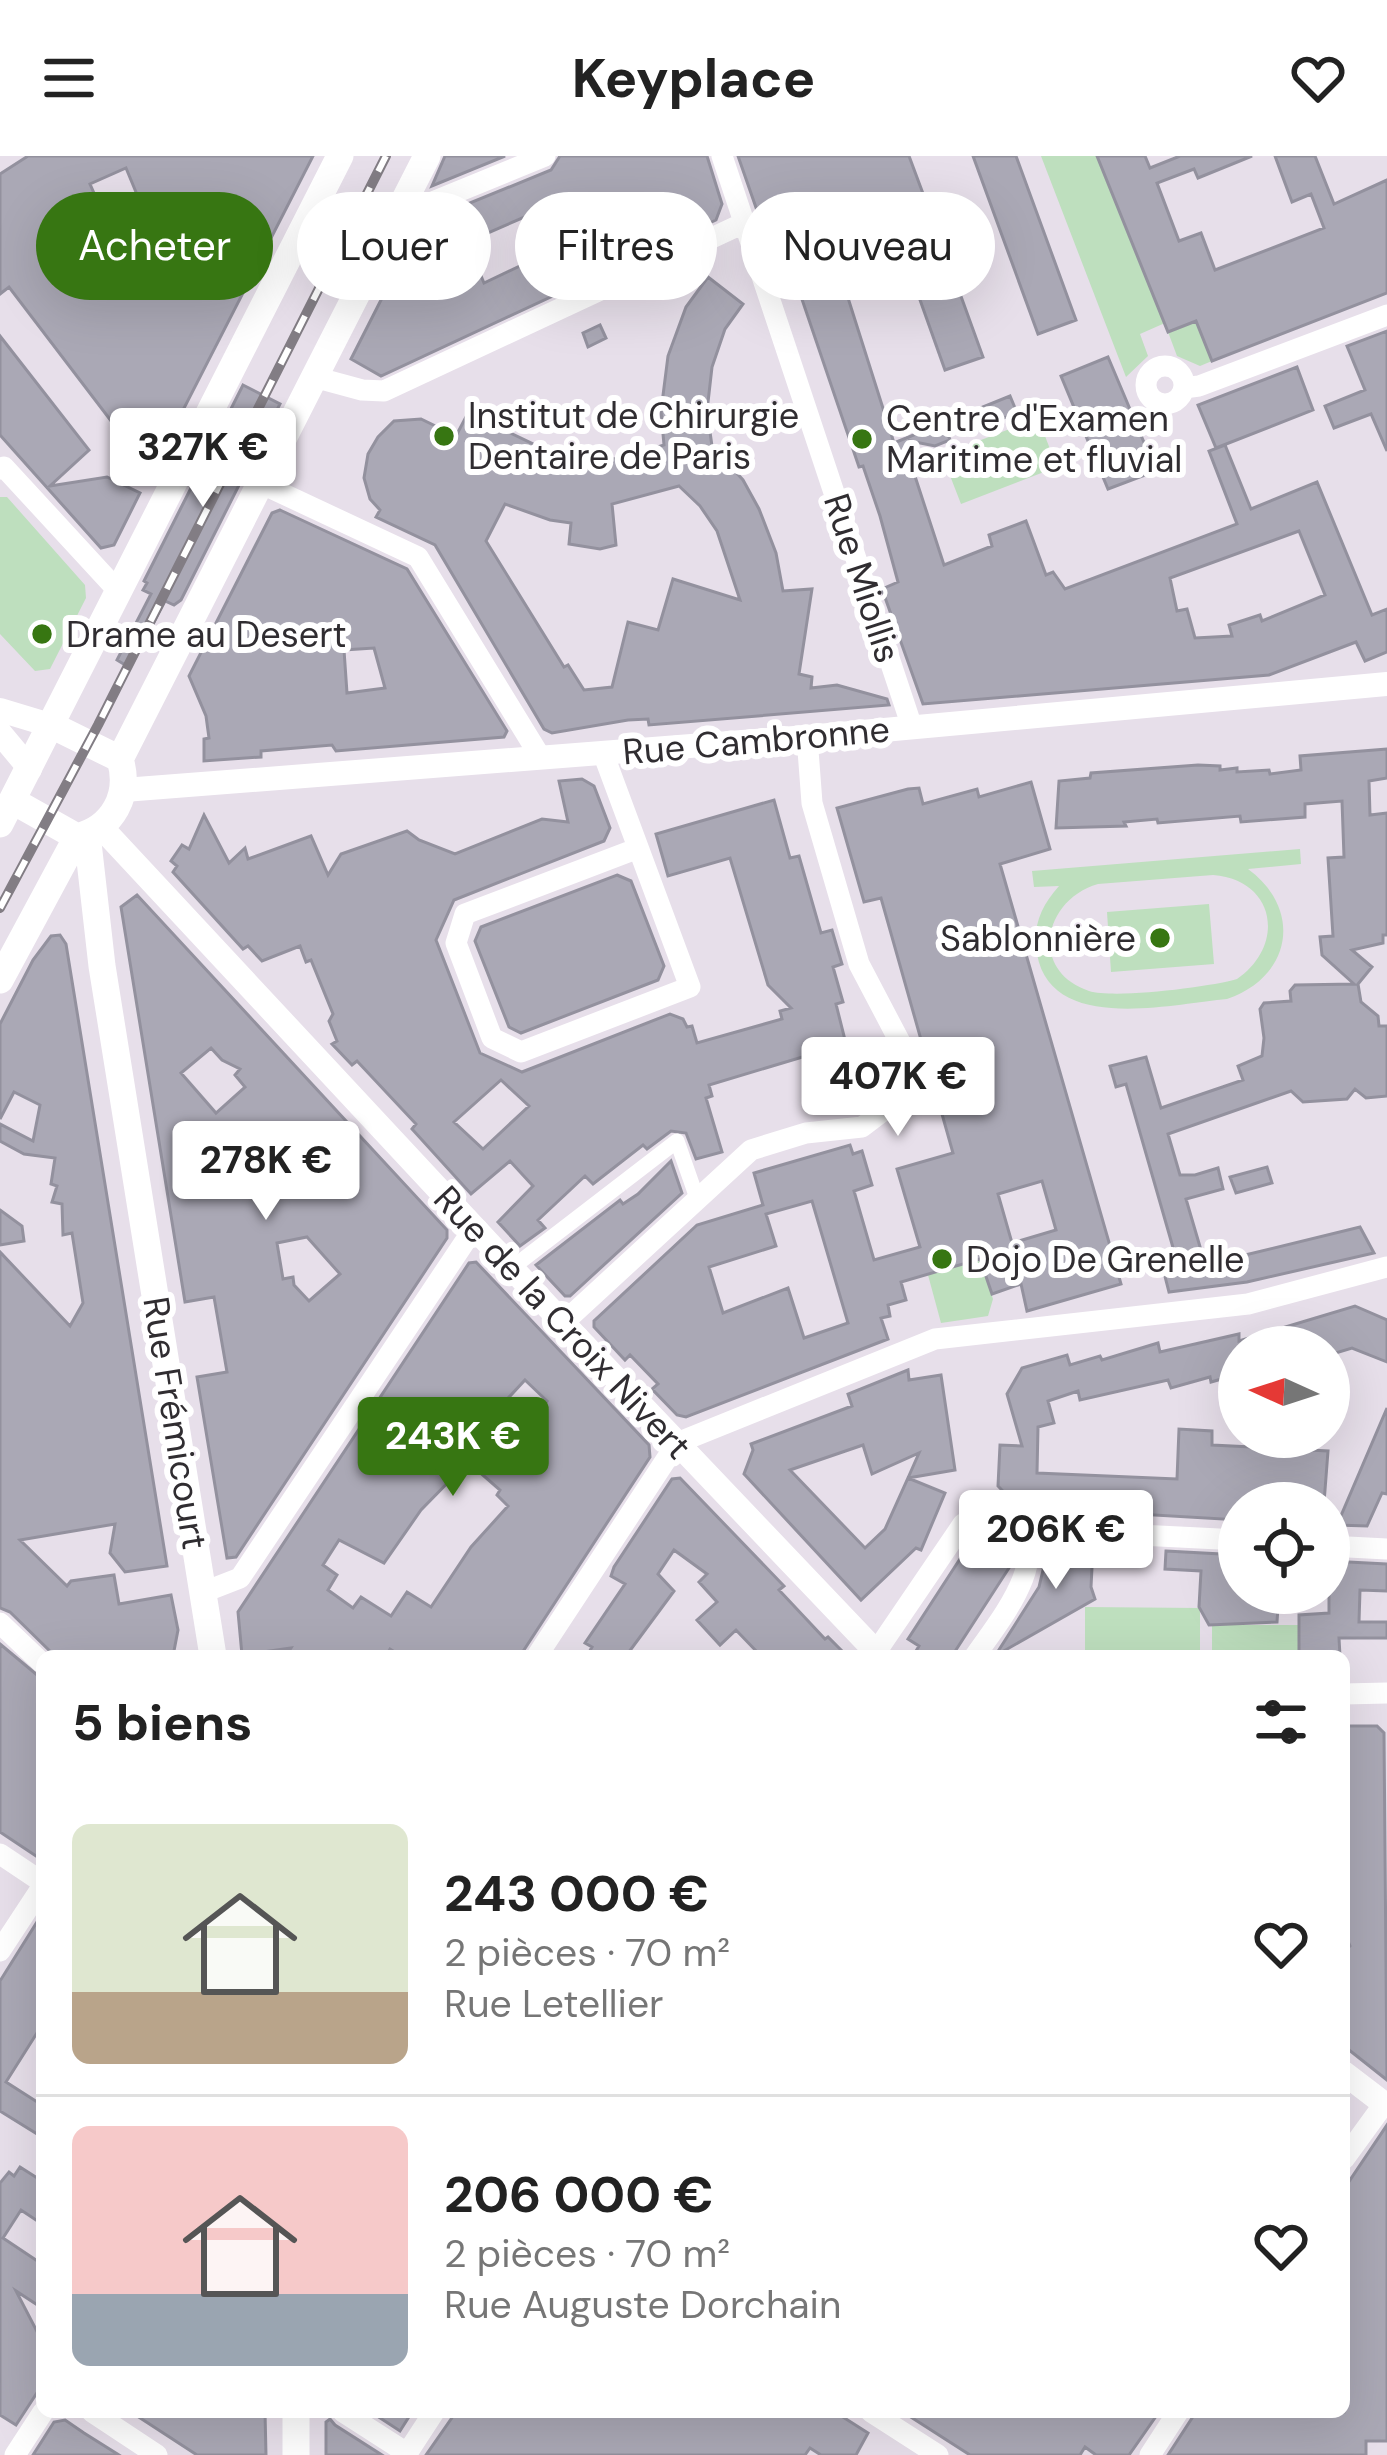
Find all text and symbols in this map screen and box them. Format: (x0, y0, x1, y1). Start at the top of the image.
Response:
text: Keyplace (572, 43, 815, 114)
icon: menu (36, 45, 102, 111)
icon: heart (1285, 45, 1351, 111)
chip: Acheter (36, 192, 273, 300)
chip: Louer (297, 192, 491, 300)
chip: Filtres (515, 192, 717, 300)
chip: Nouveau (741, 192, 995, 300)
place label: Institut de Chirurgie Dentaire de Paris (468, 392, 799, 480)
place label: Centre d'Examen Maritime et fluvial (886, 395, 1182, 483)
pin: 327K € (105, 408, 301, 510)
text: 327K € (137, 421, 269, 472)
marker: Institut de Chirurgie Dentaire de Paris (431, 423, 457, 449)
marker: Centre d'Examen Maritime et fluvial (849, 426, 875, 452)
street label: Rue Miollis (813, 488, 912, 669)
place label: Drame au Desert (66, 611, 347, 658)
marker: Drame au Desert (29, 621, 55, 647)
street label: Rue Cambronne (621, 705, 891, 776)
place label: Sablonnière (940, 915, 1136, 962)
marker: Sablonnière (1147, 925, 1173, 951)
pin: 407K € (800, 1037, 996, 1139)
text: 407K € (829, 1050, 967, 1101)
pin: 278K € (168, 1121, 364, 1223)
text: 278K € (199, 1134, 333, 1185)
street label: Rue de la Croix Nivert (424, 1176, 702, 1469)
place label: Dojo De Grenelle (966, 1236, 1245, 1283)
marker: Dojo De Grenelle (929, 1246, 955, 1272)
street label: Rue Frémicourt (132, 1293, 219, 1553)
north arrow (1218, 1326, 1350, 1458)
map controls (1218, 1326, 1350, 1614)
pin: 243K € (355, 1397, 551, 1499)
text: 243K € (385, 1410, 521, 1461)
button: locate (1218, 1482, 1350, 1614)
pin: 206K € (958, 1490, 1154, 1592)
text: 206K € (986, 1503, 1126, 1554)
text: 5 biens (72, 1689, 252, 1756)
icon: filters (1248, 1689, 1314, 1755)
text: 243 000 € (444, 1860, 709, 1927)
icon: home (168, 1872, 312, 2016)
icon: heart (1248, 1911, 1314, 1977)
text: 2 pièces · 70 m² (444, 1927, 730, 1978)
text: Rue Letellier (444, 1978, 664, 2029)
text: 206 000 € (444, 2161, 713, 2228)
icon: home (168, 2174, 312, 2318)
icon: heart (1248, 2213, 1314, 2279)
text: 2 pièces · 70 m² (444, 2228, 730, 2279)
text: Rue Auguste Dorchain (444, 2279, 841, 2330)

